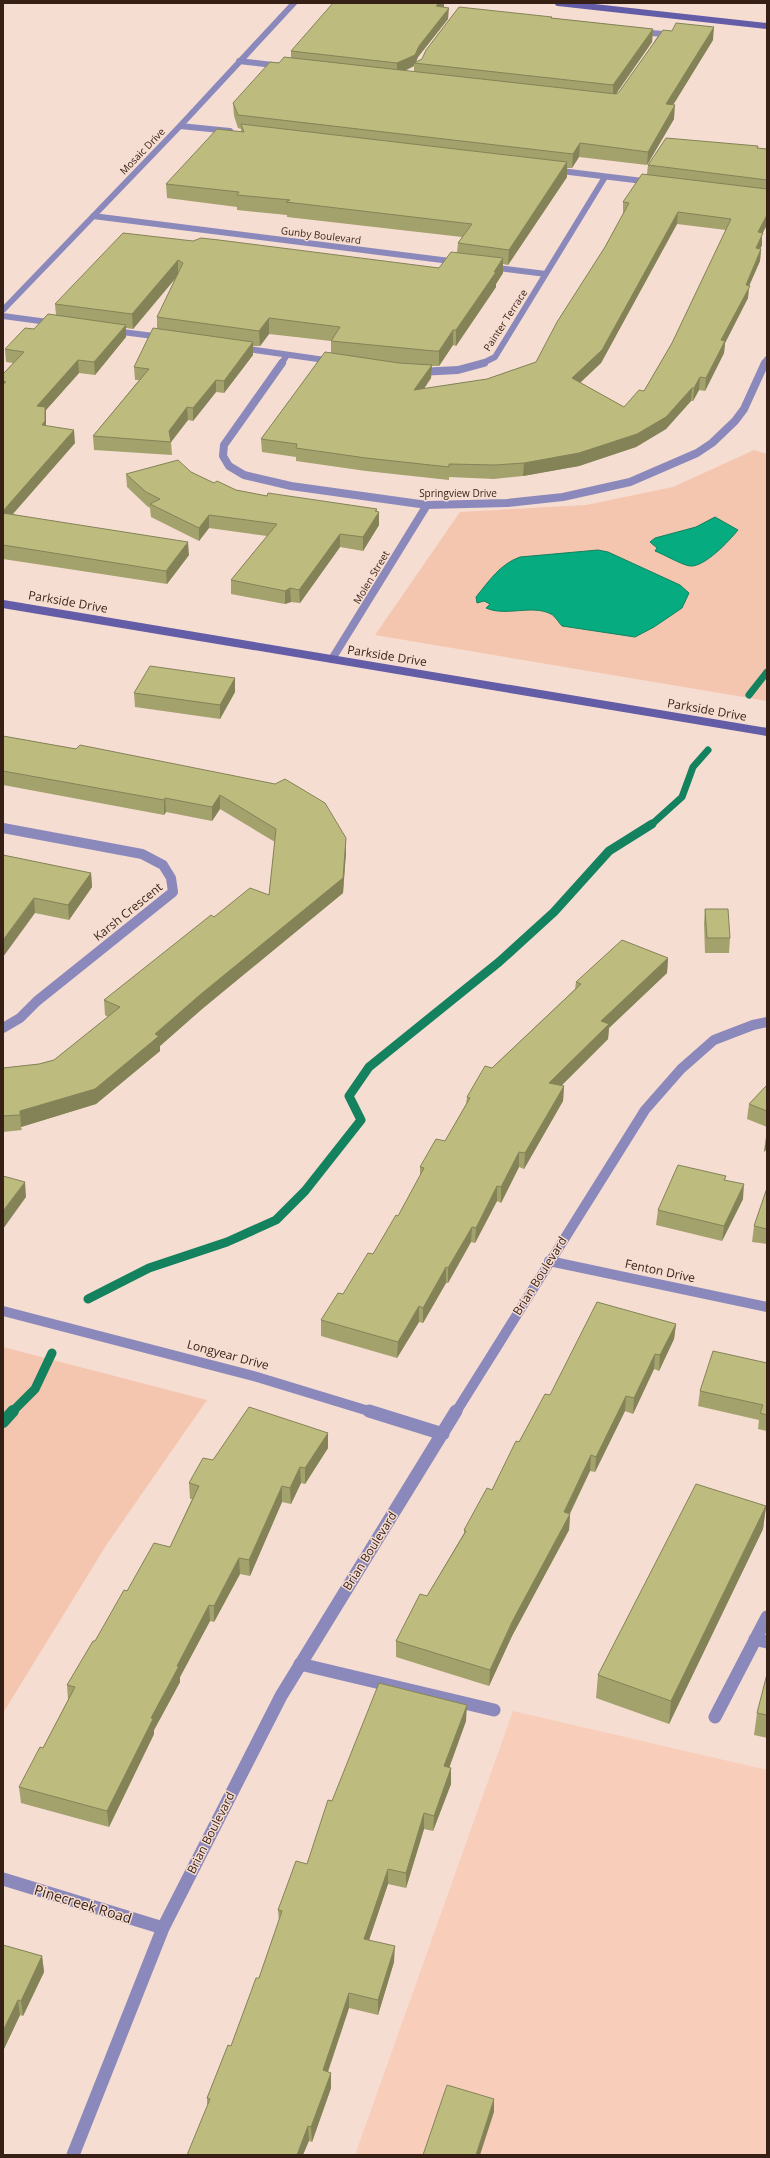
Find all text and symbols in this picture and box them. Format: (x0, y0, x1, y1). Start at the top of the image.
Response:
street label: Mosaic Drive (116, 124, 168, 177)
street label: Gunby Boulevard (280, 223, 362, 247)
street label: Painter Terrace (480, 286, 531, 354)
street label: Springview Drive (419, 486, 497, 500)
street label: Molen Street (350, 547, 393, 606)
street label: Parkside Drive (27, 586, 109, 617)
street label: Parkside Drive (346, 641, 428, 670)
street label: Parkside Drive (666, 694, 748, 725)
street label: Karsh Crescent (90, 879, 166, 945)
street label: Brian Boulevard (509, 1233, 571, 1318)
street label: Fenton Drive (623, 1255, 697, 1286)
street label: Longyear Drive (185, 1335, 271, 1374)
street label: Brian Boulevard (339, 1508, 401, 1593)
street label: Brian Boulevard (183, 1789, 239, 1877)
street label: Pinecreek Road (32, 1880, 134, 1927)

